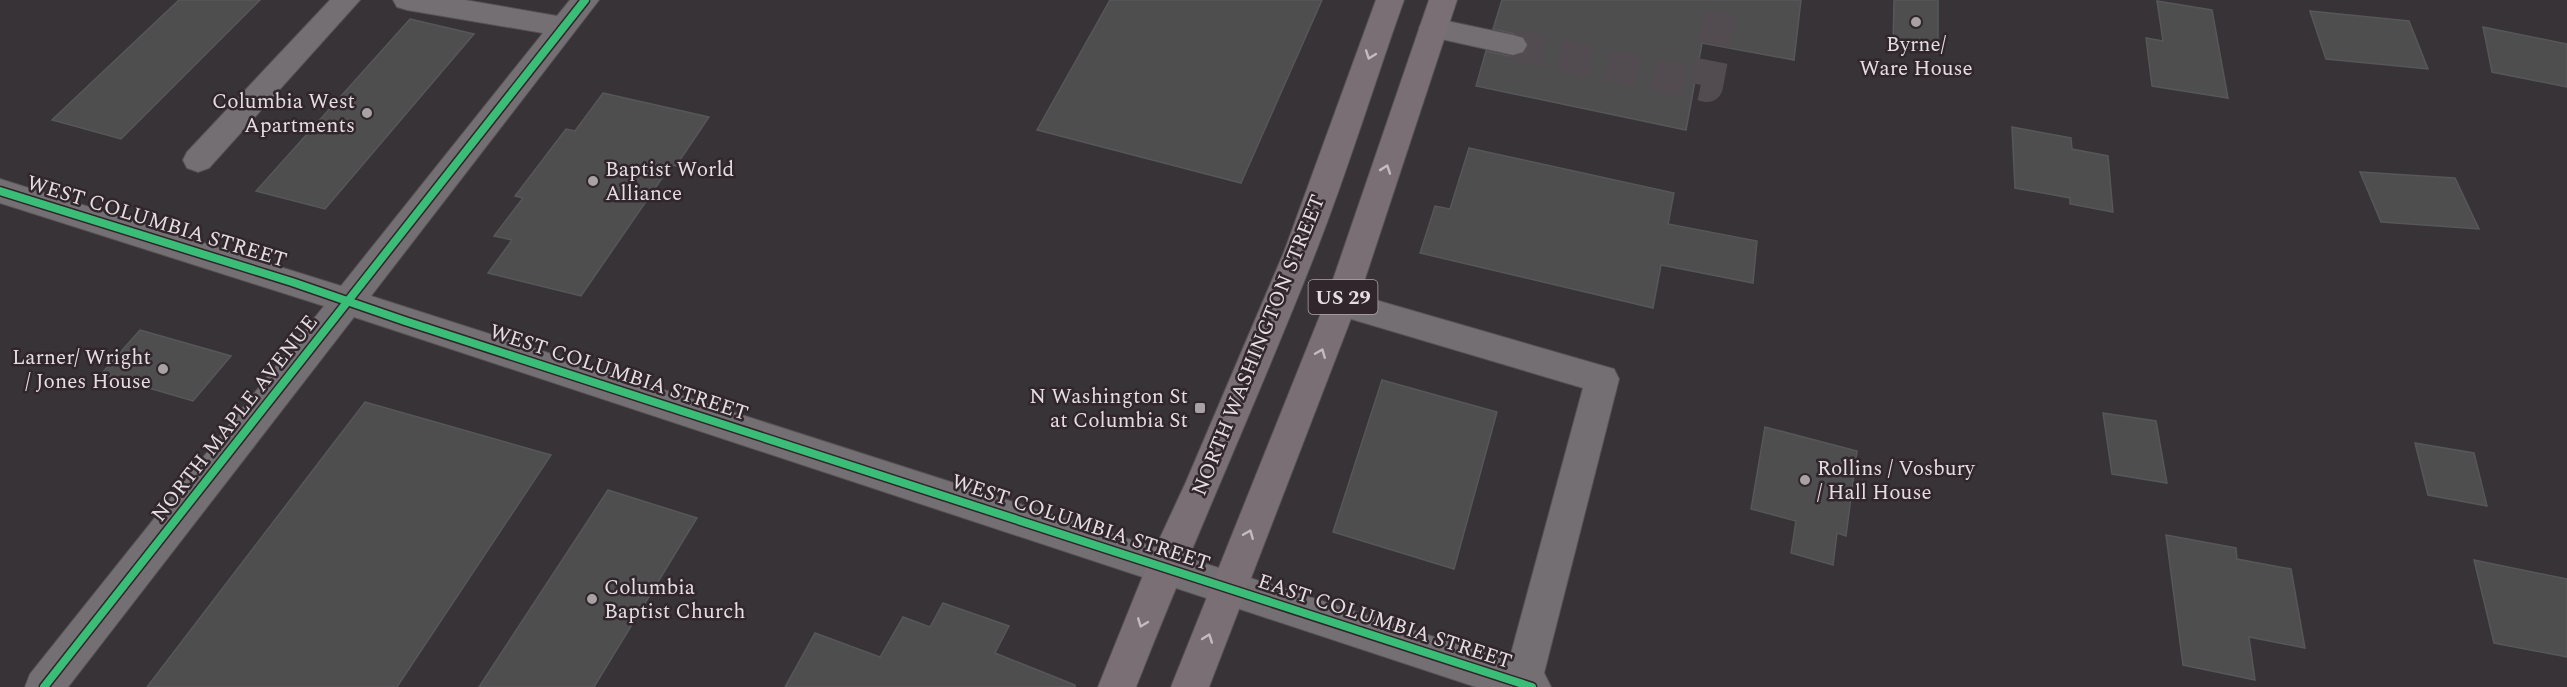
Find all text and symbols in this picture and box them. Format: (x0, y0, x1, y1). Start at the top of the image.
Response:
marker: Byrne/ Ware House (1909, 15, 1923, 29)
place label: Byrne/ Ware House (1859, 29, 1973, 85)
one-way arrow (1365, 49, 1378, 60)
place label: Columbia West Apartments (212, 86, 355, 142)
marker: Columbia West Apartments (360, 106, 374, 120)
place label: Baptist World Alliance (605, 154, 734, 210)
one-way arrow (1378, 164, 1391, 175)
street label: WEST COLUMBIA STREET (23, 167, 291, 277)
marker: Baptist World Alliance (586, 174, 600, 188)
street label: NORTH WASHINGTON STREET (1184, 190, 1334, 501)
road number: US 29 (1308, 280, 1378, 314)
street label: NORTH MAPLE AVENUE (144, 308, 326, 529)
street label: WEST COLUMBIA STREET (485, 316, 752, 430)
place label: Larner/ Wright / Jones House (12, 342, 151, 398)
one-way arrow (1314, 348, 1326, 359)
marker: Larner/ Wright / Jones House (156, 362, 170, 376)
place label: N Washington St at Columbia St (1029, 381, 1188, 437)
marker: N Washington St at Columbia St (1193, 401, 1207, 415)
place label: Rollins / Vosbury / Hall House (1817, 453, 1976, 509)
street label: WEST COLUMBIA STREET (947, 466, 1214, 580)
marker: Rollins / Vosbury / Hall House (1798, 473, 1812, 487)
one-way arrow (1241, 530, 1254, 540)
street label: EAST COLUMBIA STREET (1253, 566, 1516, 678)
place label: Columbia Baptist Church (604, 572, 745, 628)
marker: Columbia Baptist Church (585, 592, 599, 606)
one-way arrow (1137, 617, 1149, 628)
one-way arrow (1201, 633, 1214, 644)

